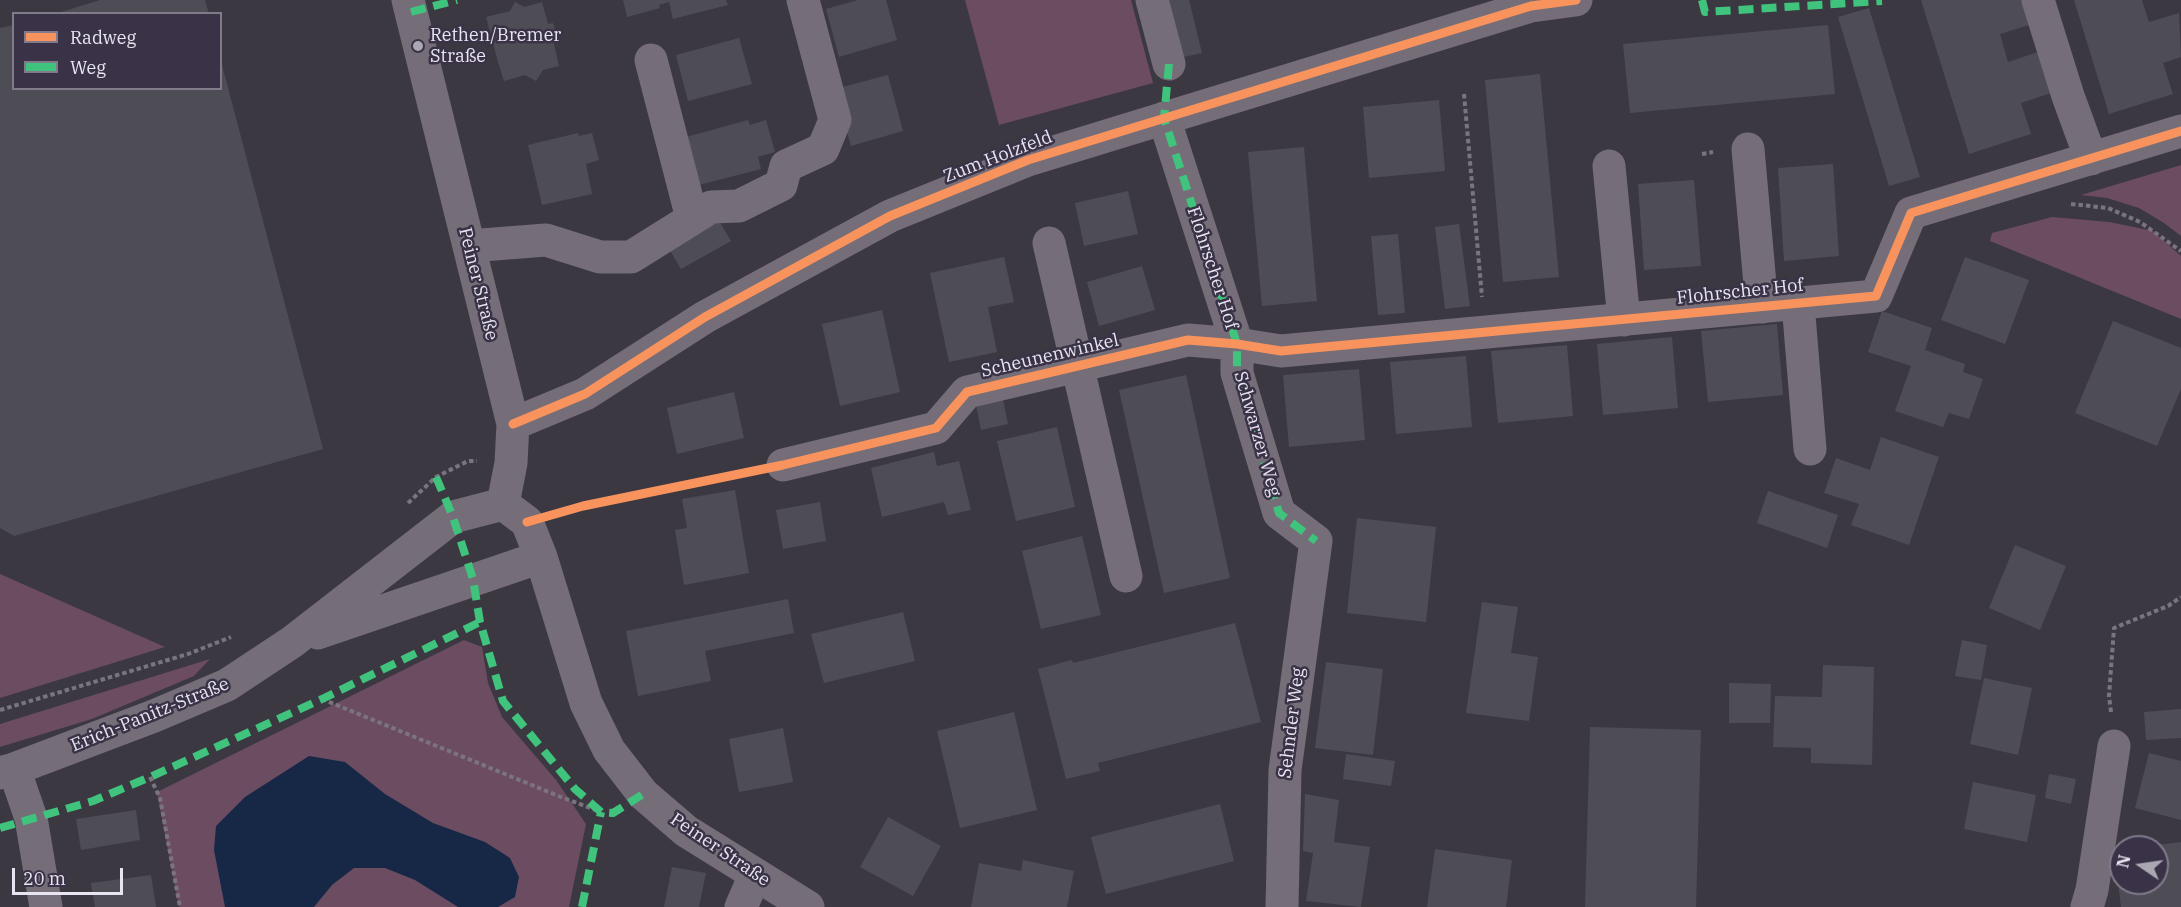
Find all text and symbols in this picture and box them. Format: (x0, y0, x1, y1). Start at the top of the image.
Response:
legend (12, 12, 222, 90)
place label: Rethen/Bremer Straße (430, 25, 561, 68)
text: Radweg (70, 26, 136, 49)
marker: Rethen/Bremer Straße (411, 39, 425, 53)
text: Weg (70, 56, 106, 79)
street label: Zum Holzfeld (941, 126, 1055, 188)
street label: Flohrscher Hof (1182, 204, 1242, 332)
street label: Peiner Straße (454, 225, 502, 343)
street label: Flohrscher Hof (1675, 275, 1805, 309)
street label: Scheunenwinkel (979, 330, 1121, 382)
street label: Schwarzer Weg (1229, 369, 1285, 499)
street label: Sehnder Weg (1274, 666, 1310, 780)
street label: Erich-Panitz-Straße (68, 673, 232, 757)
street label: Peiner Straße (666, 809, 774, 891)
north arrow (2109, 835, 2169, 895)
text: N (2112, 853, 2135, 870)
scale bar (15, 856, 126, 894)
text: 20 m (23, 867, 66, 890)

